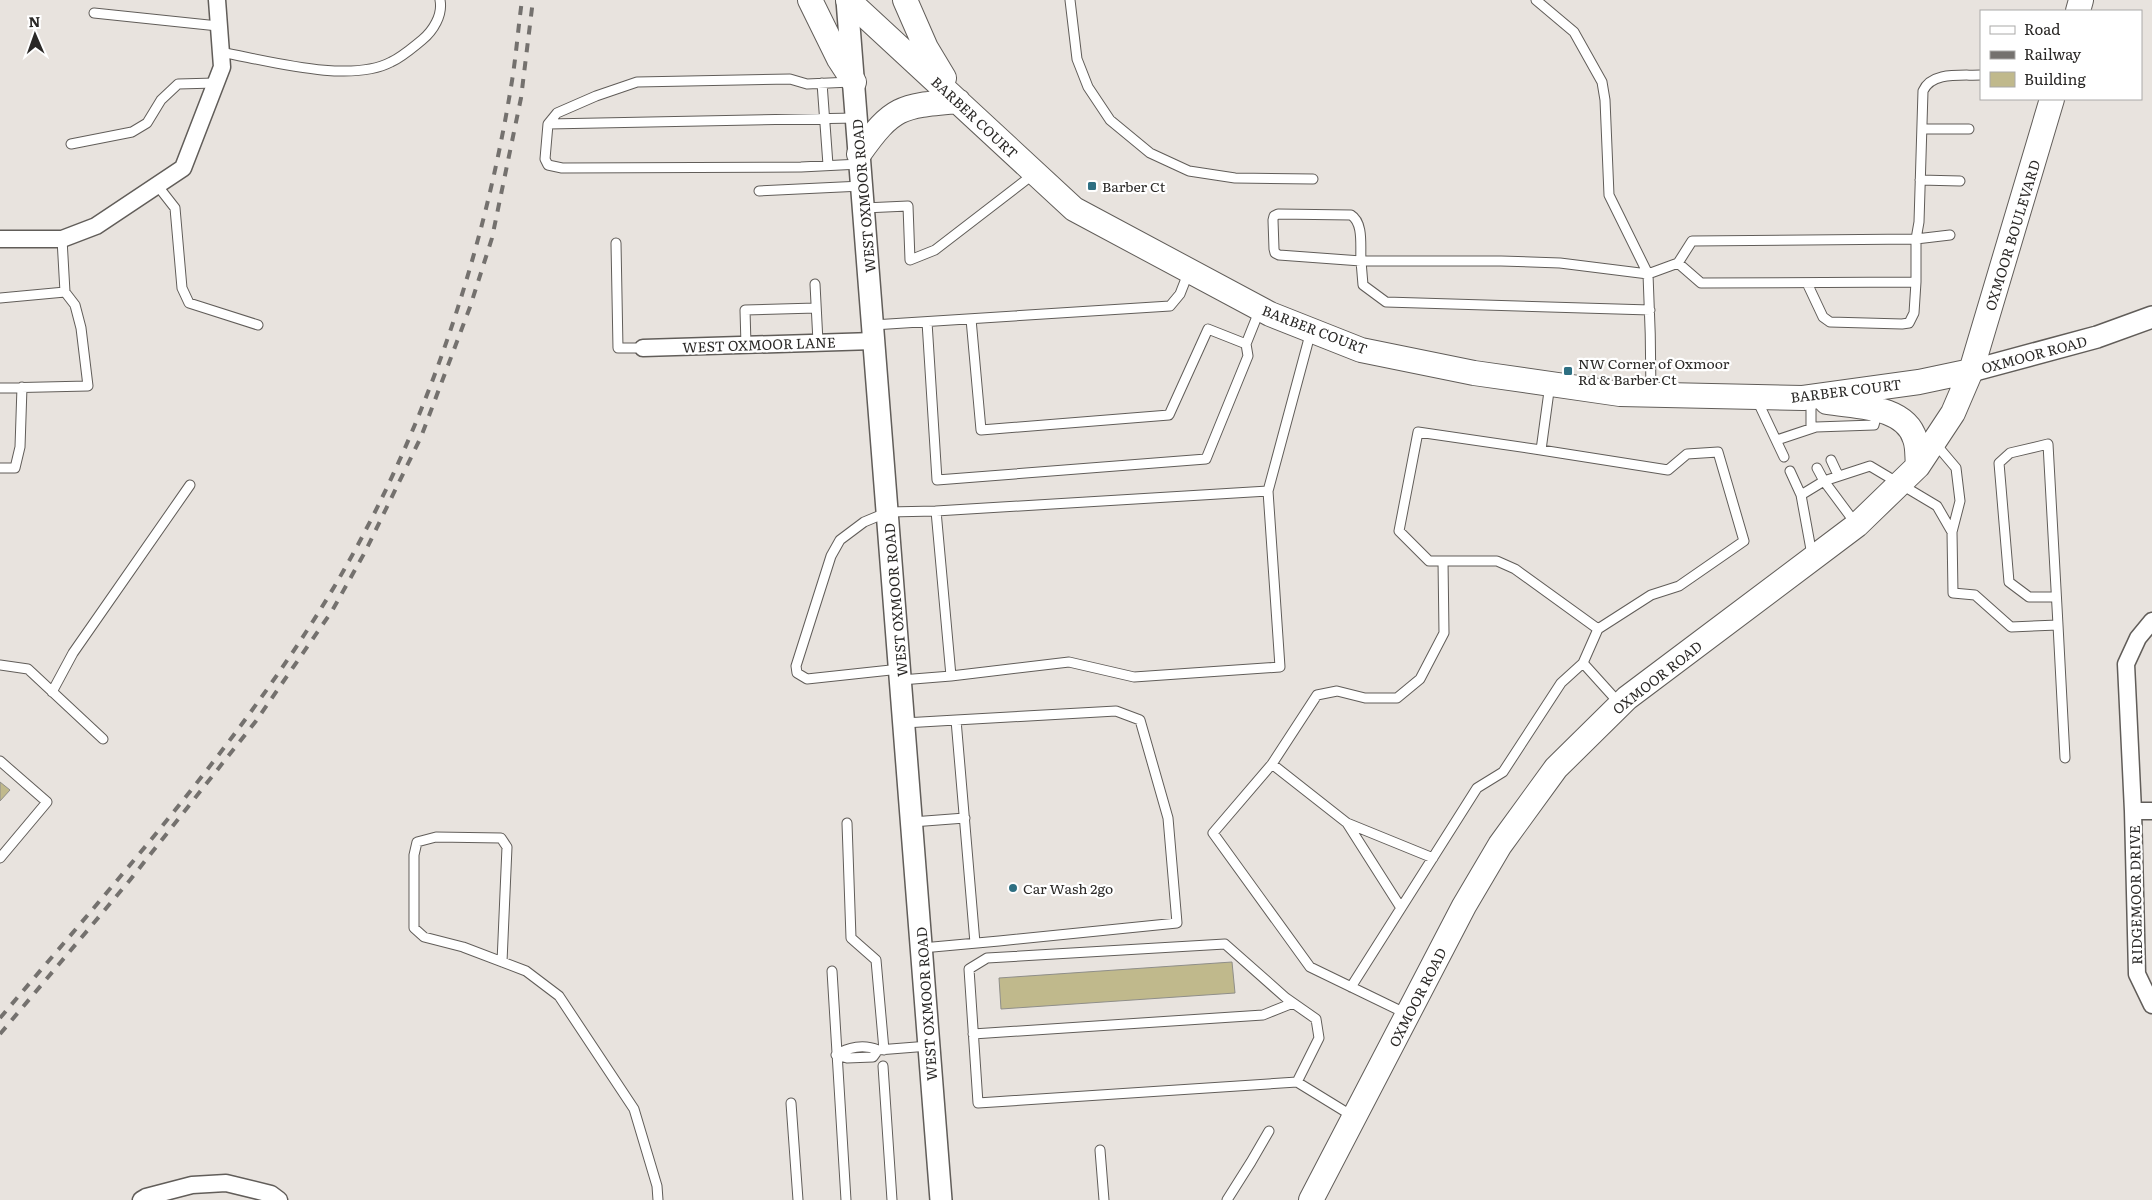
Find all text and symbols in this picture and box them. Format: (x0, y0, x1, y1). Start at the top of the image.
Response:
north arrow (10, 10, 60, 60)
legend (1980, 10, 2142, 100)
text: N (28, 11, 41, 31)
text: Road (2024, 17, 2060, 40)
text: Railway (2024, 42, 2082, 65)
text: Building (2024, 67, 2086, 90)
street label: BARBER COURT (927, 72, 1023, 162)
street label: WEST OXMOOR ROAD (846, 118, 880, 274)
street label: OXMOOR BOULEVARD (1980, 157, 2045, 313)
place label: Barber Ct (1102, 176, 1166, 196)
marker: Barber Ct (1086, 180, 1098, 192)
street label: BARBER COURT (1259, 300, 1371, 358)
street label: OXMOOR ROAD (1979, 330, 2089, 378)
street label: WEST OXMOOR LANE (682, 331, 836, 357)
place label: NW Corner of Oxmoor Rd & Barber Ct (1578, 353, 1730, 389)
marker: NW Corner of Oxmoor Rd & Barber Ct (1562, 365, 1574, 377)
street label: BARBER COURT (1789, 373, 1903, 407)
street label: WEST OXMOOR ROAD (878, 522, 912, 678)
street label: OXMOOR ROAD (1608, 635, 1706, 718)
street label: RIDGEMOOR DRIVE (2124, 825, 2146, 965)
place label: Car Wash 2go (1023, 878, 1113, 898)
marker: Car Wash 2go (1007, 882, 1019, 894)
street label: WEST OXMOOR ROAD (911, 926, 941, 1082)
street label: OXMOOR ROAD (1383, 944, 1451, 1050)

